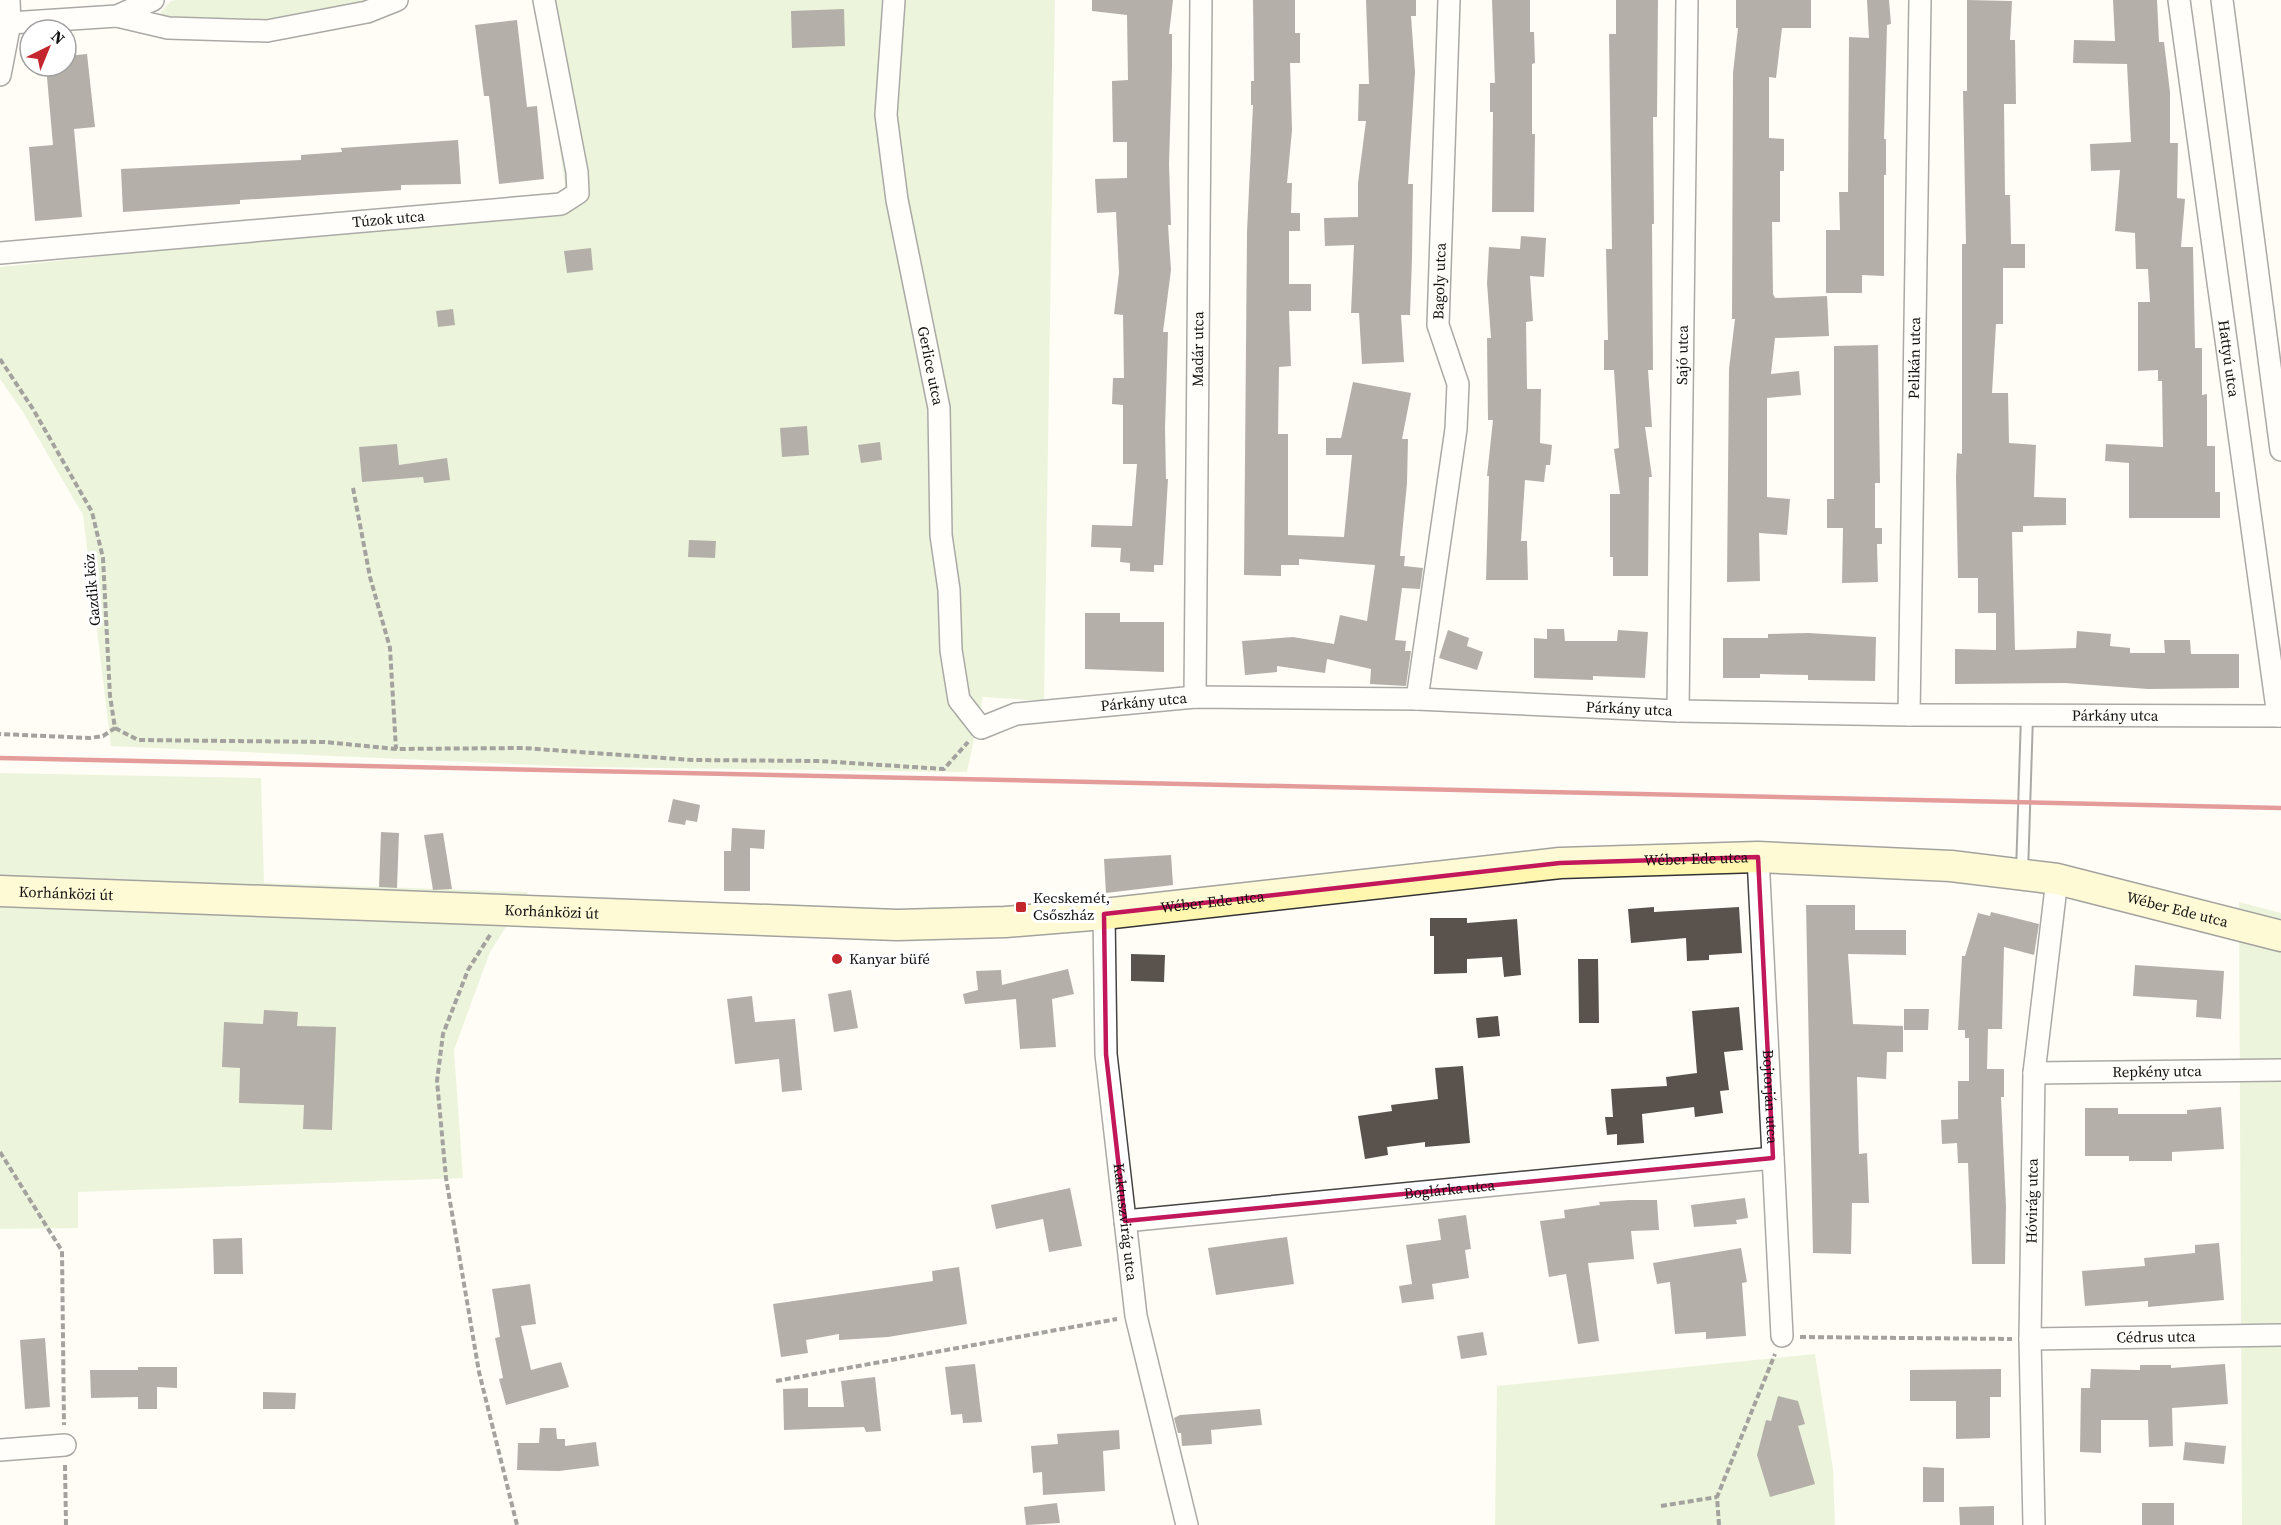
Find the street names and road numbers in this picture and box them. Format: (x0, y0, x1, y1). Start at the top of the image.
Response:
street label: Túzok utca (351, 205, 426, 232)
street label: Bagoly utca (1427, 242, 1451, 320)
street label: Madár utca (1187, 311, 1208, 387)
street label: Pelikán utca (1903, 317, 1925, 399)
street label: Hattyú utca (2213, 319, 2245, 399)
street label: Gerlice utca (913, 324, 949, 407)
street label: Sajó utca (1671, 325, 1693, 385)
street label: Gazdik köz (78, 553, 105, 627)
street label: Párkány utca (1099, 687, 1188, 716)
street label: Párkány utca (1585, 696, 1673, 721)
street label: Párkány utca (2072, 704, 2159, 726)
street label: Wéber Ede utca (1644, 846, 1749, 870)
street label: Korhánközi út (18, 881, 114, 905)
street label: Wéber Ede utca (1159, 885, 1266, 918)
street label: Wéber Ede utca (2124, 886, 2231, 932)
street label: Korhánközi út (504, 899, 599, 924)
street label: Bojtorján utca (1758, 1049, 1783, 1145)
street label: Repkény utca (2112, 1060, 2202, 1082)
street label: Hóvirág utca (2020, 1158, 2043, 1244)
street label: Kaktuszvirág utca (1109, 1162, 1143, 1282)
street label: Boglárka utca (1403, 1174, 1496, 1204)
street label: Cédrus utca (2116, 1325, 2196, 1348)

